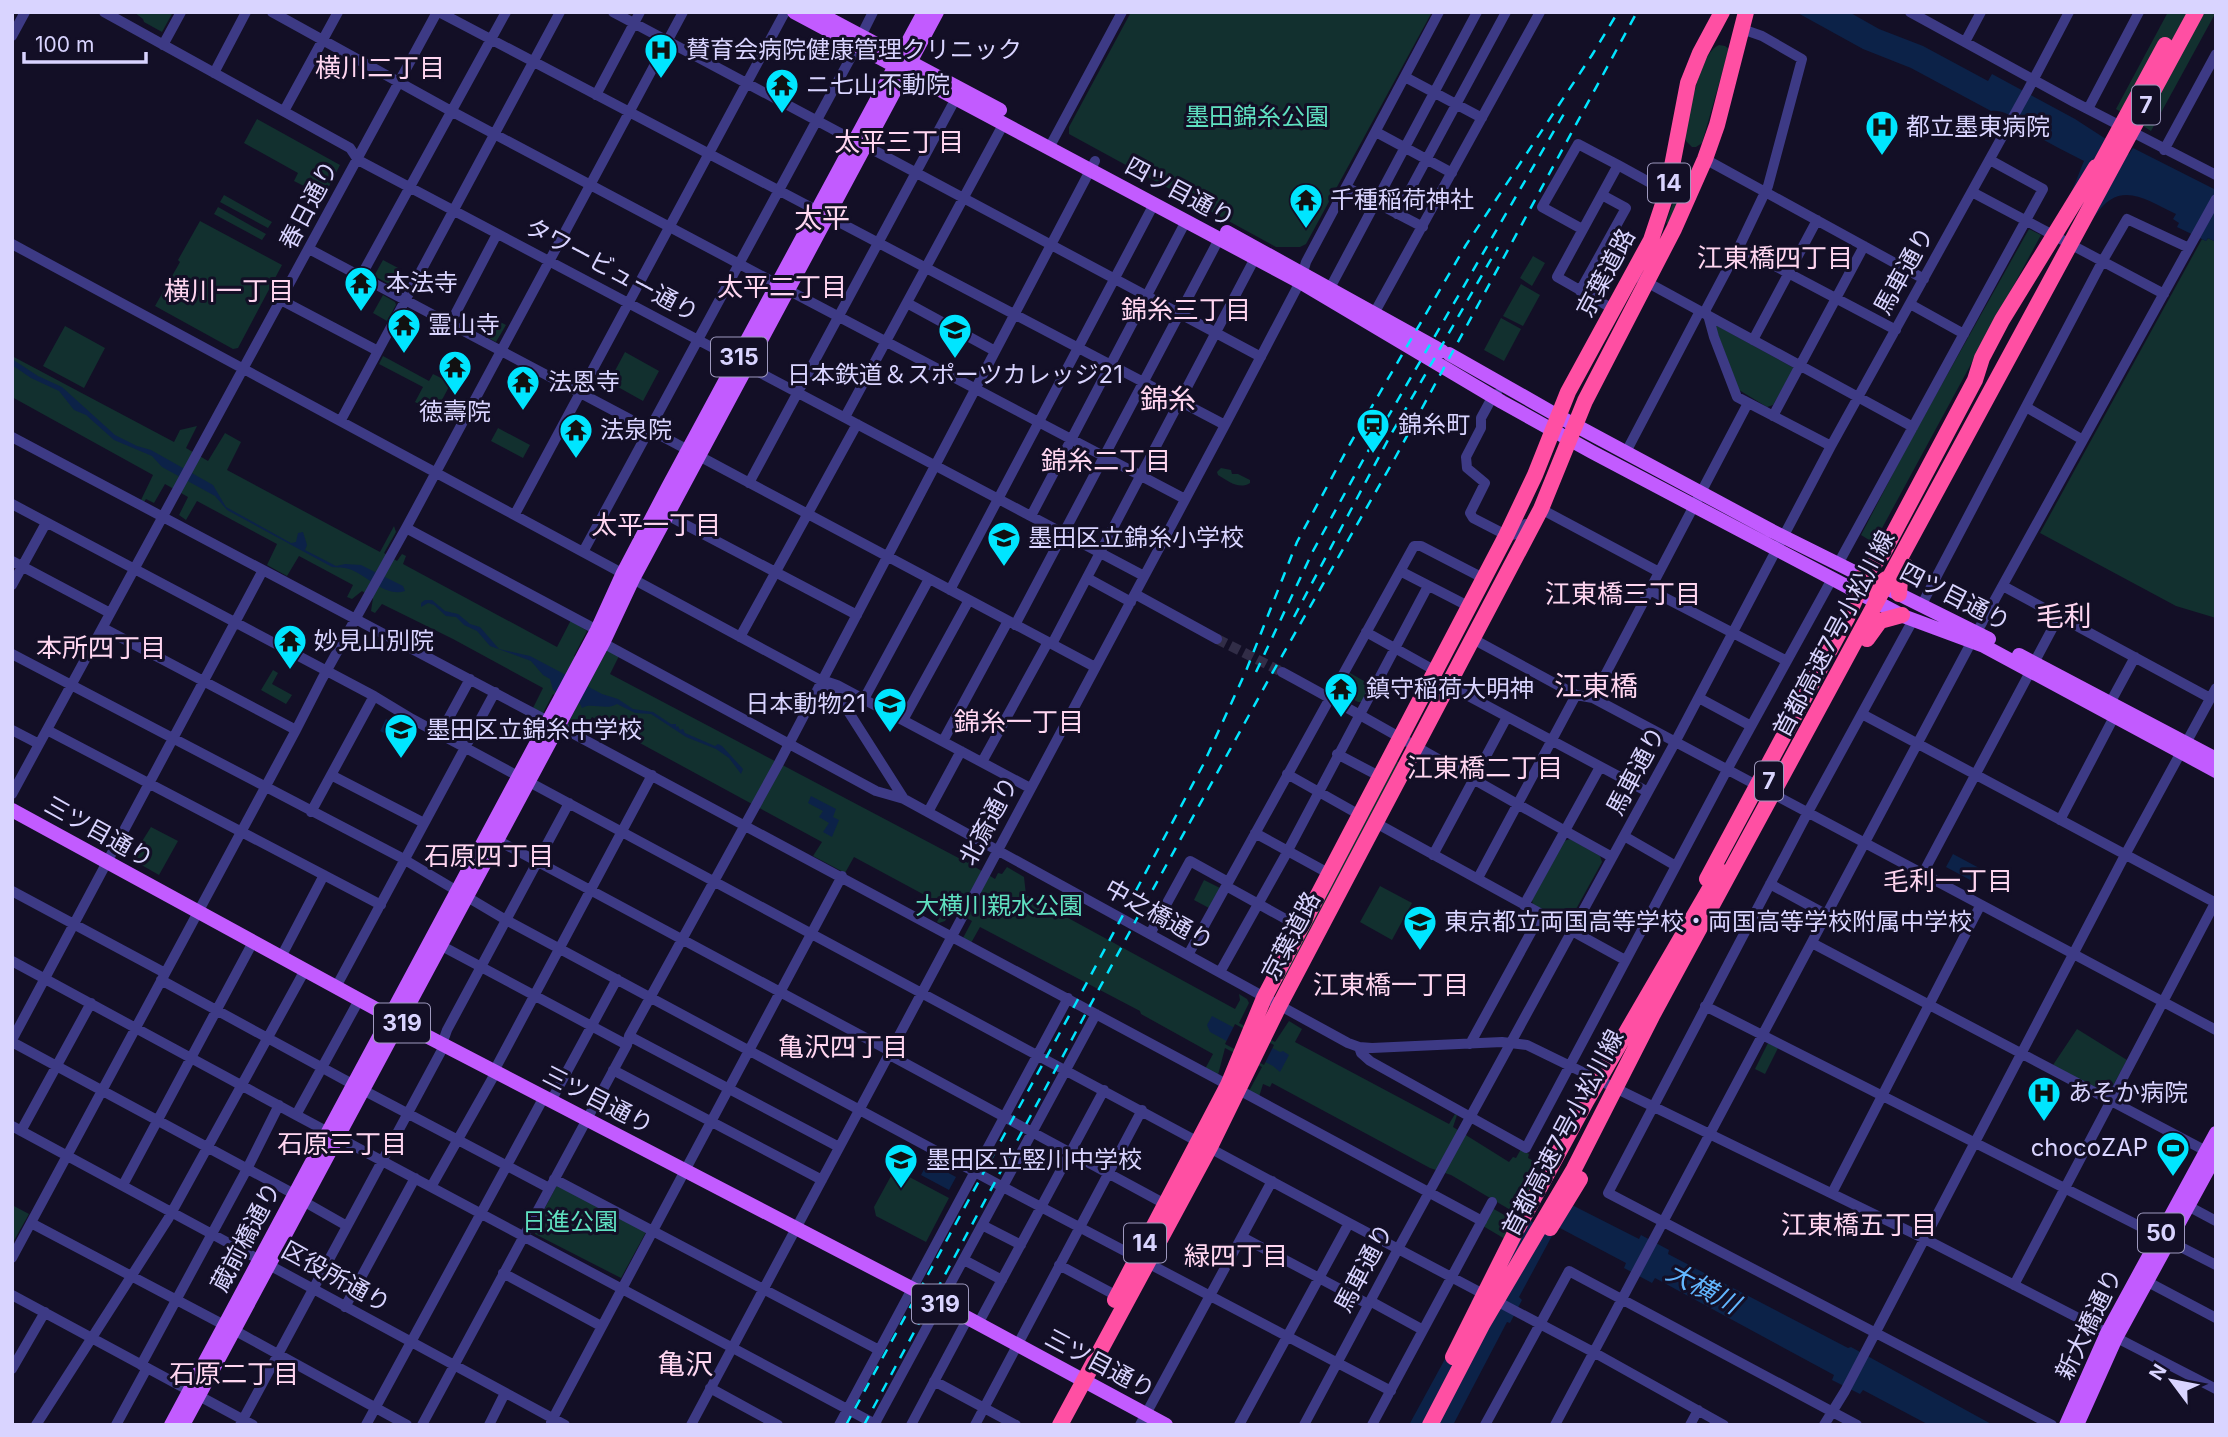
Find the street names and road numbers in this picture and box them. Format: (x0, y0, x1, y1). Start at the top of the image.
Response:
road number: 7 (2132, 86, 2160, 124)
street label: 四ツ目通り (1120, 151, 1240, 233)
street label: 春日通り (273, 156, 344, 254)
road number: 14 (1648, 164, 1690, 202)
street label: タワービュー通り (521, 212, 704, 327)
street label: 馬車通り (1868, 222, 1940, 320)
street label: 京葉道路 (1570, 224, 1641, 322)
road number: 315 (711, 338, 767, 376)
street label: 首都高速7号小松川線 (1767, 526, 1900, 742)
street label: 四ツ目通り (1895, 556, 2015, 637)
street label: 馬車通り (1600, 722, 1671, 820)
road number: 7 (1755, 762, 1783, 800)
street label: 北斎通り (953, 772, 1024, 870)
street label: 三ツ目通り (40, 790, 159, 873)
street label: 中之橋通り (1100, 873, 1219, 956)
street label: 京葉道路 (1255, 887, 1326, 985)
road number: 319 (374, 1004, 430, 1042)
street label: 首都高速7号小松川線 (1496, 1025, 1629, 1241)
street label: 三ツ目通り (538, 1059, 658, 1140)
street label: 蔵前橋通り (205, 1177, 287, 1297)
road number: 50 (2138, 1214, 2184, 1252)
street label: 馬車通り (1328, 1219, 1399, 1317)
road number: 14 (1124, 1224, 1166, 1262)
street label: 区役所通り (277, 1235, 396, 1318)
street label: 新大橋通り (2049, 1263, 2128, 1384)
road number: 319 (912, 1284, 968, 1324)
street label: 三ツ目通り (1040, 1323, 1160, 1405)

